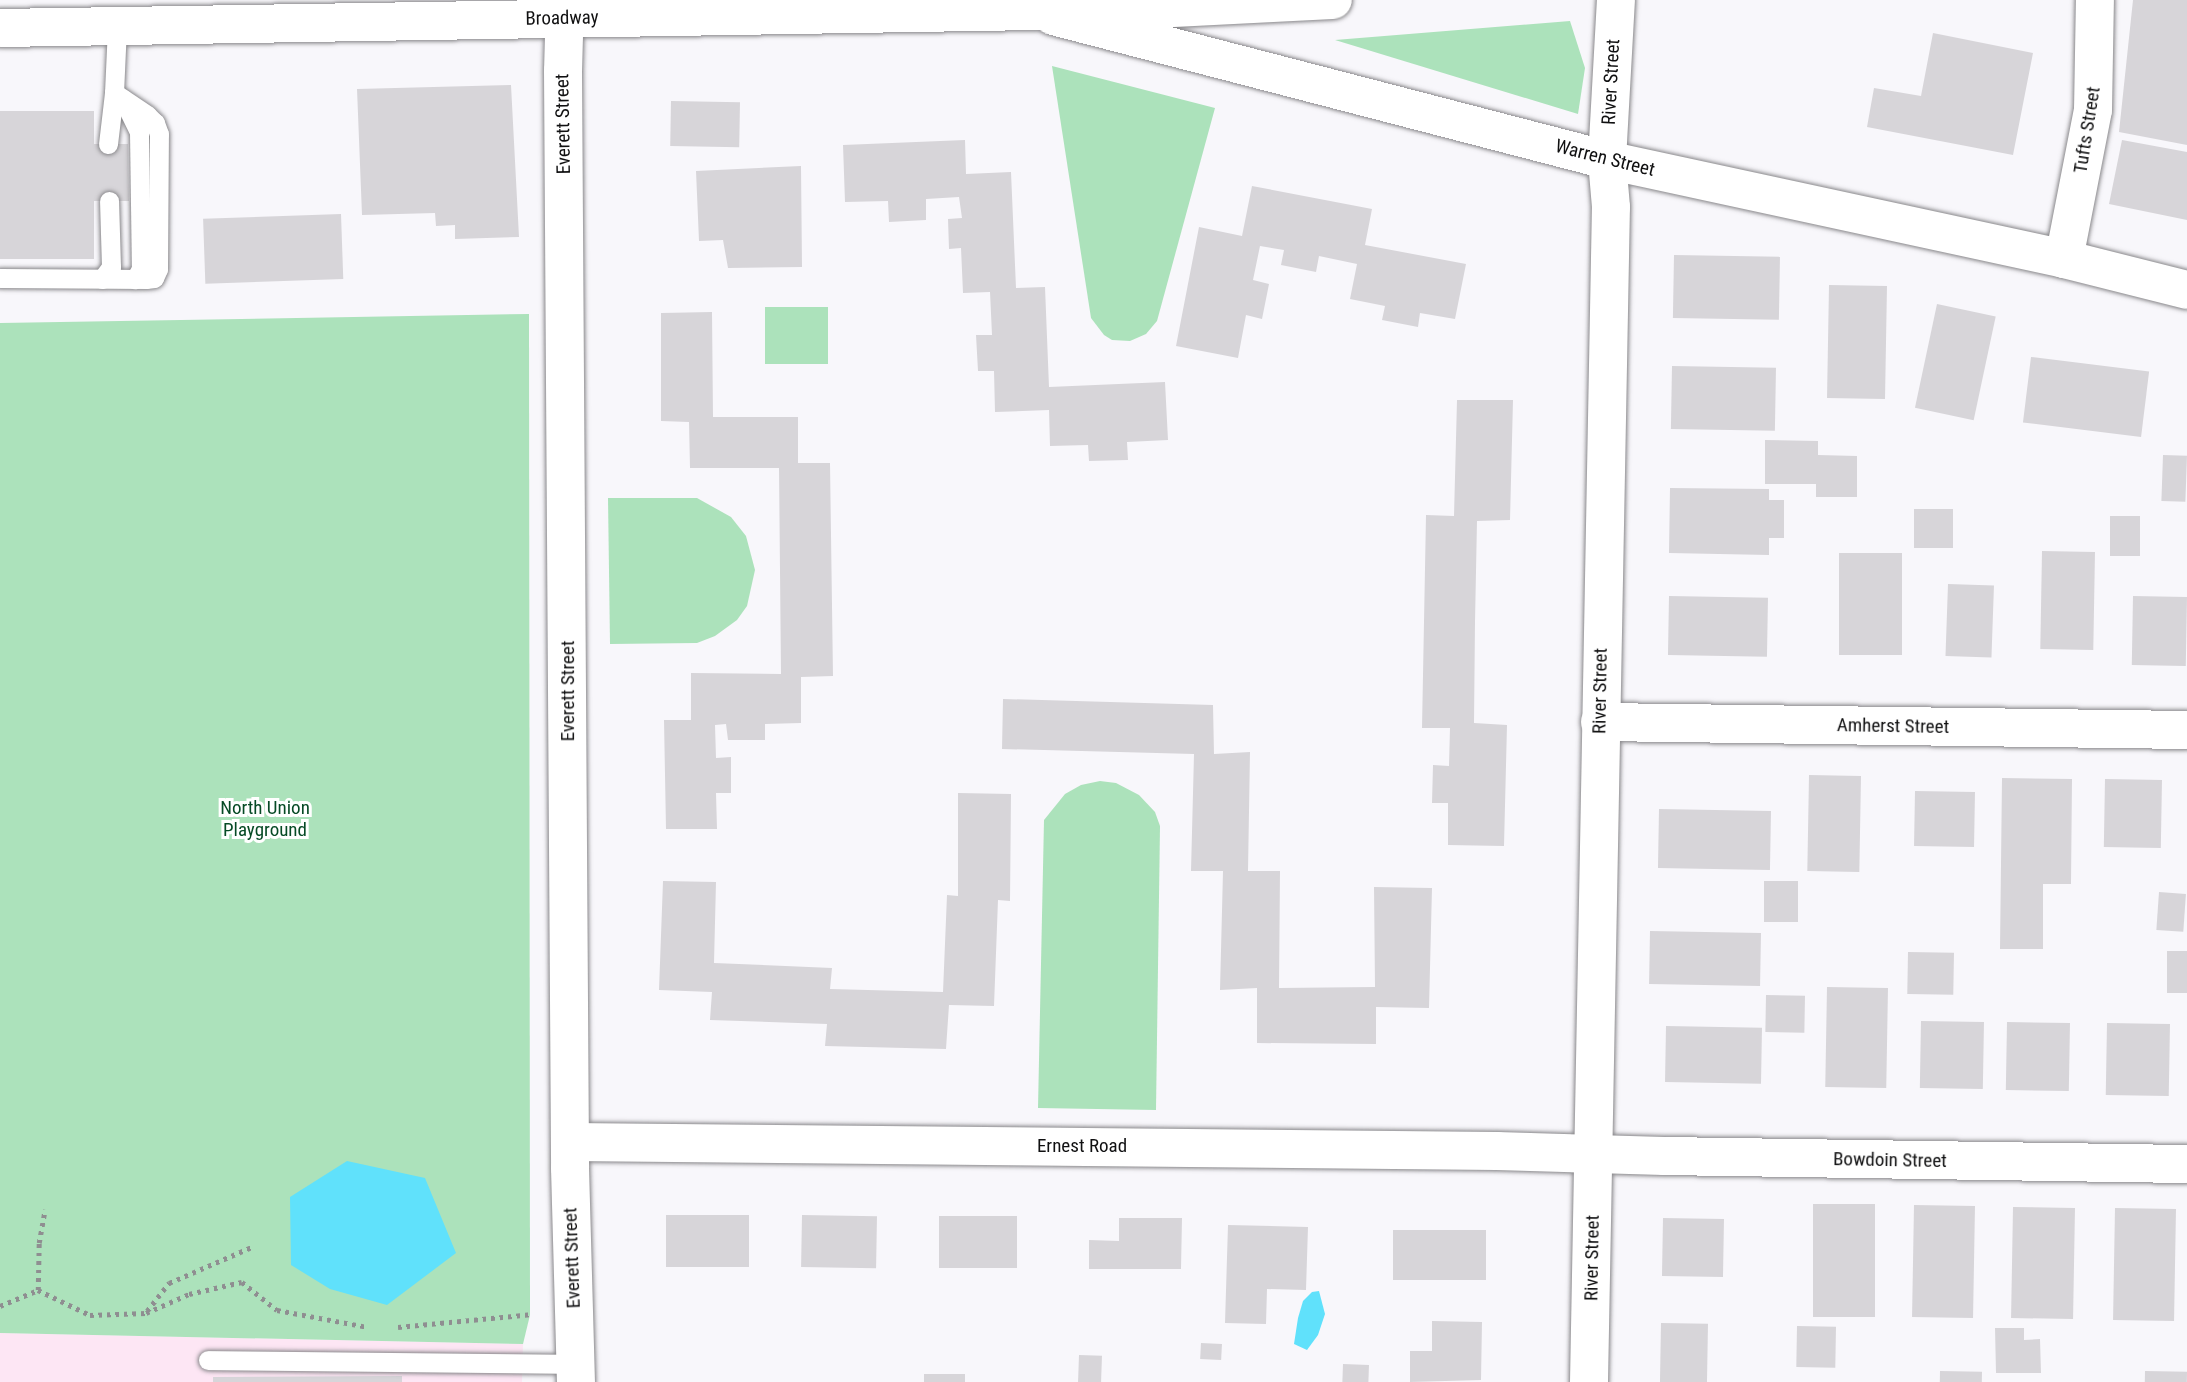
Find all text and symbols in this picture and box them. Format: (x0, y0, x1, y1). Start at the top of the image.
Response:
street label: Broadway (525, 6, 599, 30)
street label: River Street (1597, 38, 1625, 126)
street label: Everett Street (551, 73, 575, 175)
street label: Tufts Street (2069, 85, 2105, 175)
street label: Warren Street (1553, 135, 1657, 181)
street label: Everett Street (557, 641, 579, 741)
street label: River Street (1588, 648, 1612, 734)
street label: Amherst Street (1837, 714, 1949, 738)
park label: North Union Playground (220, 797, 310, 841)
street label: Ernest Road (1037, 1135, 1127, 1157)
street label: Bowdoin Street (1833, 1148, 1947, 1172)
street label: Everett Street (559, 1207, 585, 1309)
street label: River Street (1580, 1215, 1604, 1301)

